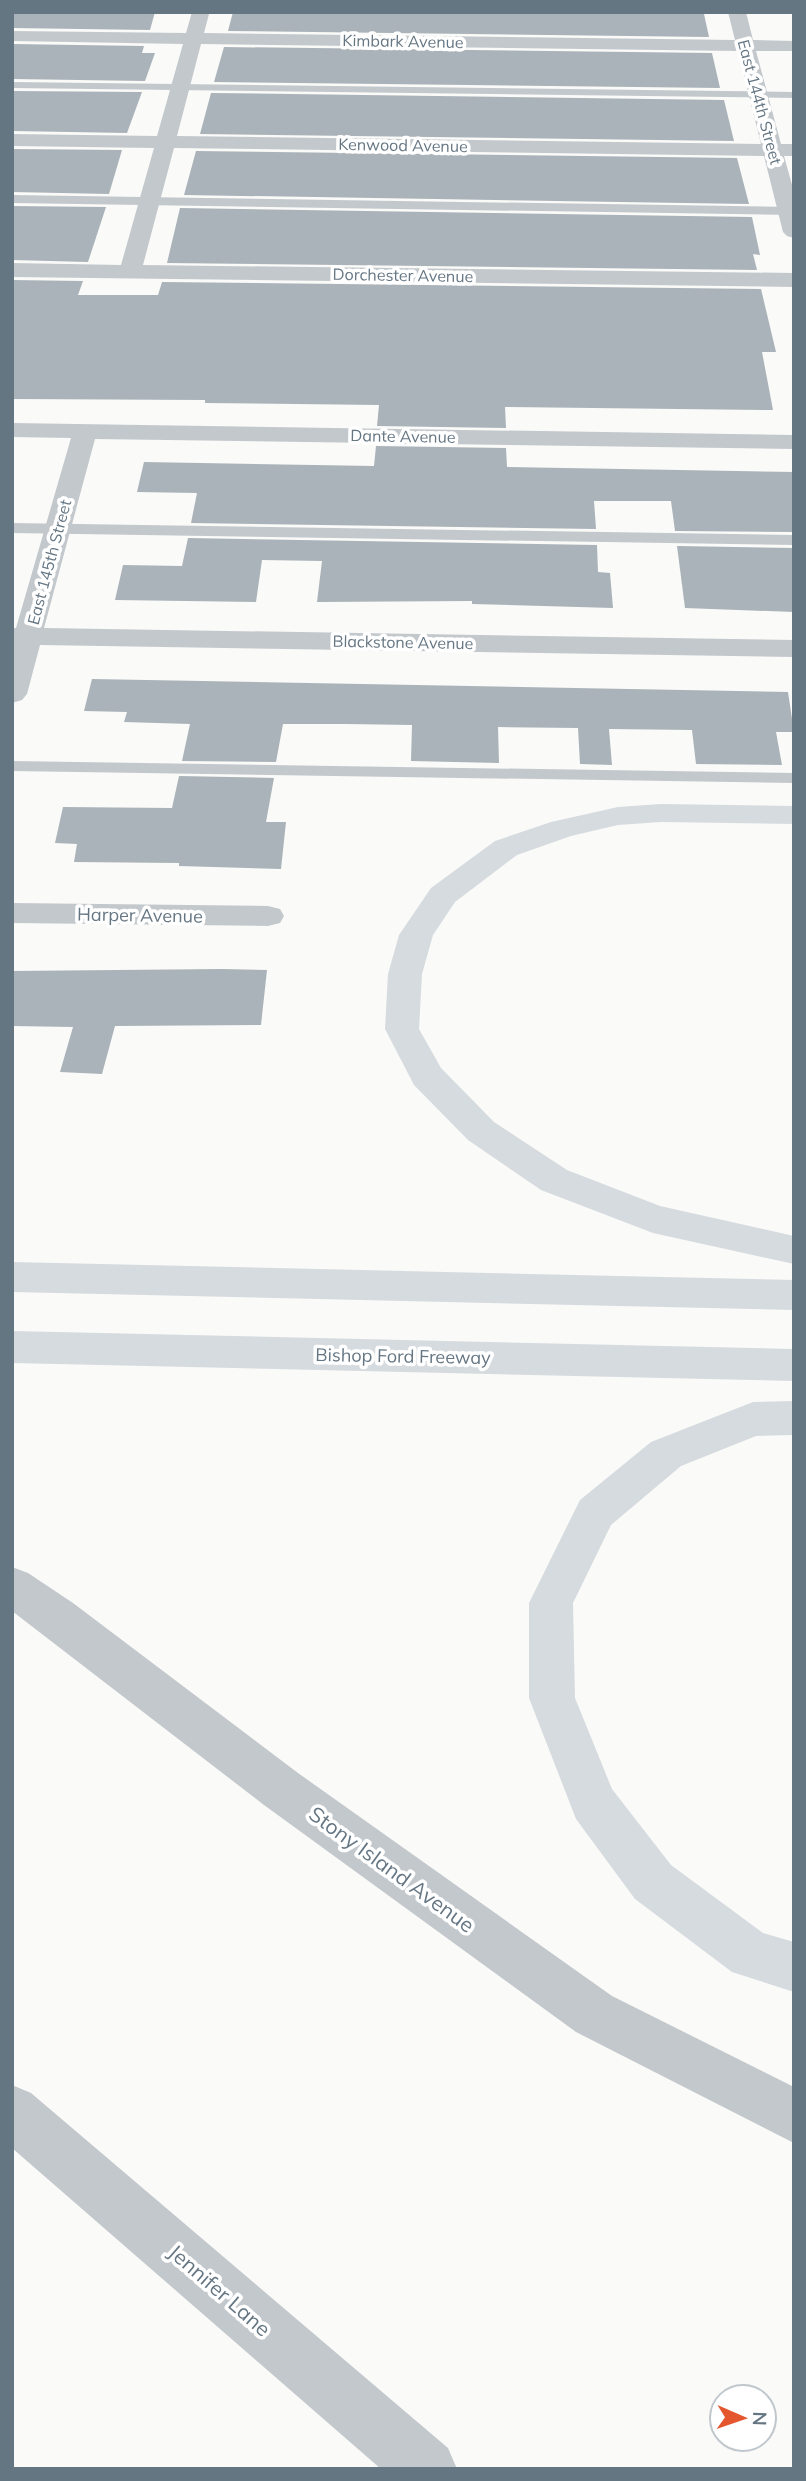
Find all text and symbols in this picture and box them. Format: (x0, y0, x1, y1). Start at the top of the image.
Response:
street label: Kimbark Avenue (342, 30, 464, 52)
street label: East 144th Street (734, 37, 786, 167)
street label: Kenwood Avenue (338, 134, 468, 156)
street label: Dorchester Avenue (333, 264, 473, 286)
street label: Dante Avenue (350, 425, 456, 447)
street label: East 145th Street (23, 497, 75, 627)
street label: Blackstone Avenue (332, 631, 474, 653)
street label: Harper Avenue (77, 902, 203, 928)
street label: Bishop Ford Freeway (315, 1343, 491, 1369)
street label: Stony Island Avenue (304, 1800, 480, 1938)
street label: Jennifer Lane (164, 2239, 276, 2341)
north arrow (708, 2383, 778, 2453)
text: N (748, 2411, 772, 2426)

